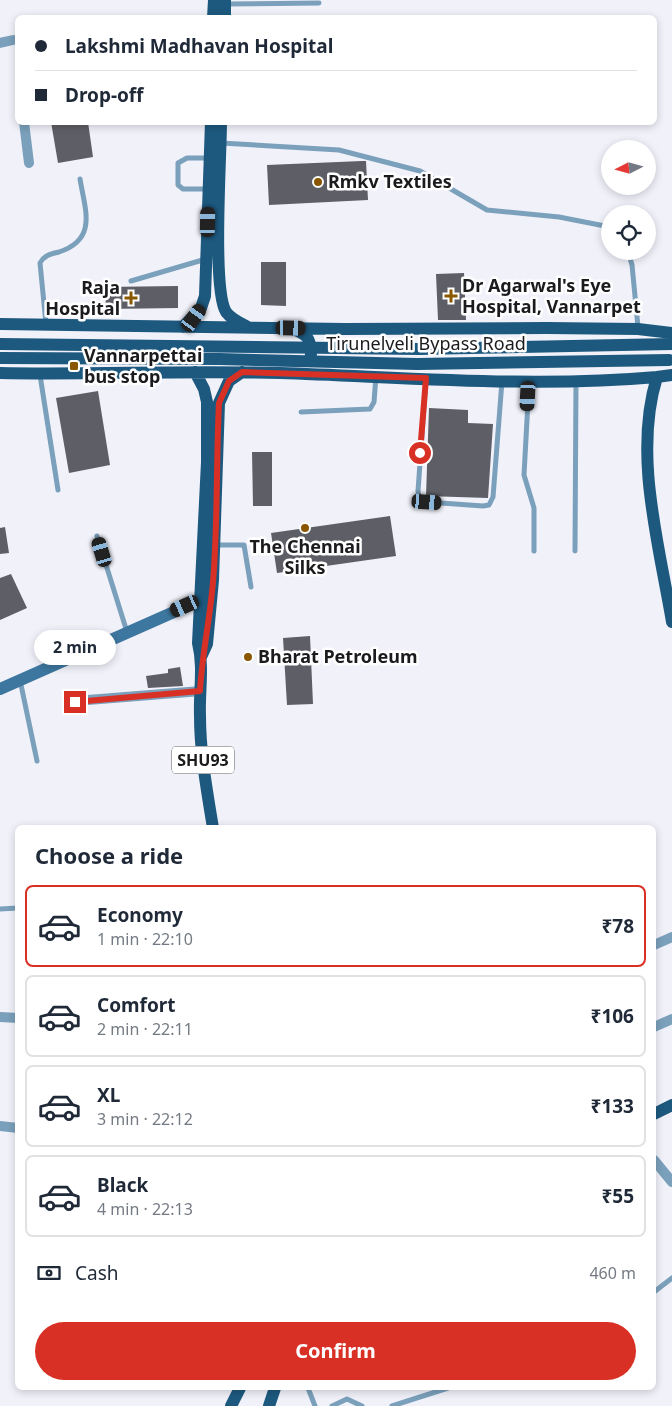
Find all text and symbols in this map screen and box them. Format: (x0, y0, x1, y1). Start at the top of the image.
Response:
text: Lakshmi Madhavan Hospital (65, 33, 333, 59)
text: Drop-off (65, 82, 144, 108)
north arrow (601, 140, 656, 195)
map controls (601, 140, 656, 260)
place label: Rmkv Textiles (328, 169, 452, 193)
marker: Rmkv Textiles (312, 176, 324, 188)
button: locate (601, 205, 656, 260)
car (200, 207, 215, 237)
place label: Dr Agarwal's Eye Hospital, Vannarpet (462, 273, 641, 318)
place label: Raja Hospital (45, 275, 120, 320)
marker: Dr Agarwal's Eye Hospital, Vannarpet (444, 289, 458, 303)
marker: Raja Hospital (124, 291, 138, 305)
car (179, 301, 208, 335)
car (275, 320, 306, 336)
street label: Tirunelveli Bypass Road (326, 331, 526, 355)
place label: Vannarpettai bus stop (84, 343, 202, 388)
marker: Vannarpettai bus stop (68, 360, 80, 372)
car (519, 381, 536, 411)
route start (409, 442, 431, 464)
car (411, 493, 442, 511)
marker: The Chennai Silks (299, 522, 311, 534)
place label: The Chennai Silks (249, 534, 361, 579)
car (90, 535, 113, 569)
car (168, 593, 201, 619)
callout: 2 min (34, 630, 116, 664)
text: 2 min (53, 636, 97, 658)
place label: Bharat Petroleum (258, 644, 417, 668)
marker: Bharat Petroleum (242, 651, 254, 663)
route end (64, 691, 86, 713)
road number: SHU93 (172, 746, 234, 774)
text: Choose a ride (35, 840, 183, 870)
text: Economy (97, 902, 183, 928)
icon: car (37, 904, 82, 949)
text: ₹78 (601, 913, 634, 939)
text: 1 min · 22:10 (97, 928, 193, 950)
text: Comfort (97, 992, 176, 1018)
icon: car (37, 994, 82, 1039)
text: ₹106 (591, 1003, 634, 1029)
text: 2 min · 22:11 (97, 1018, 193, 1040)
text: XL (97, 1082, 120, 1108)
icon: car (37, 1084, 82, 1129)
text: ₹133 (591, 1093, 634, 1119)
text: 3 min · 22:12 (97, 1108, 193, 1130)
text: Black (97, 1172, 148, 1198)
icon: car (37, 1174, 82, 1219)
text: ₹55 (601, 1183, 634, 1209)
text: 4 min · 22:13 (97, 1198, 193, 1220)
icon: cash (35, 1259, 63, 1287)
text: Cash (75, 1260, 119, 1286)
text: 460 m (589, 1262, 636, 1284)
button: Confirm (35, 1322, 636, 1380)

